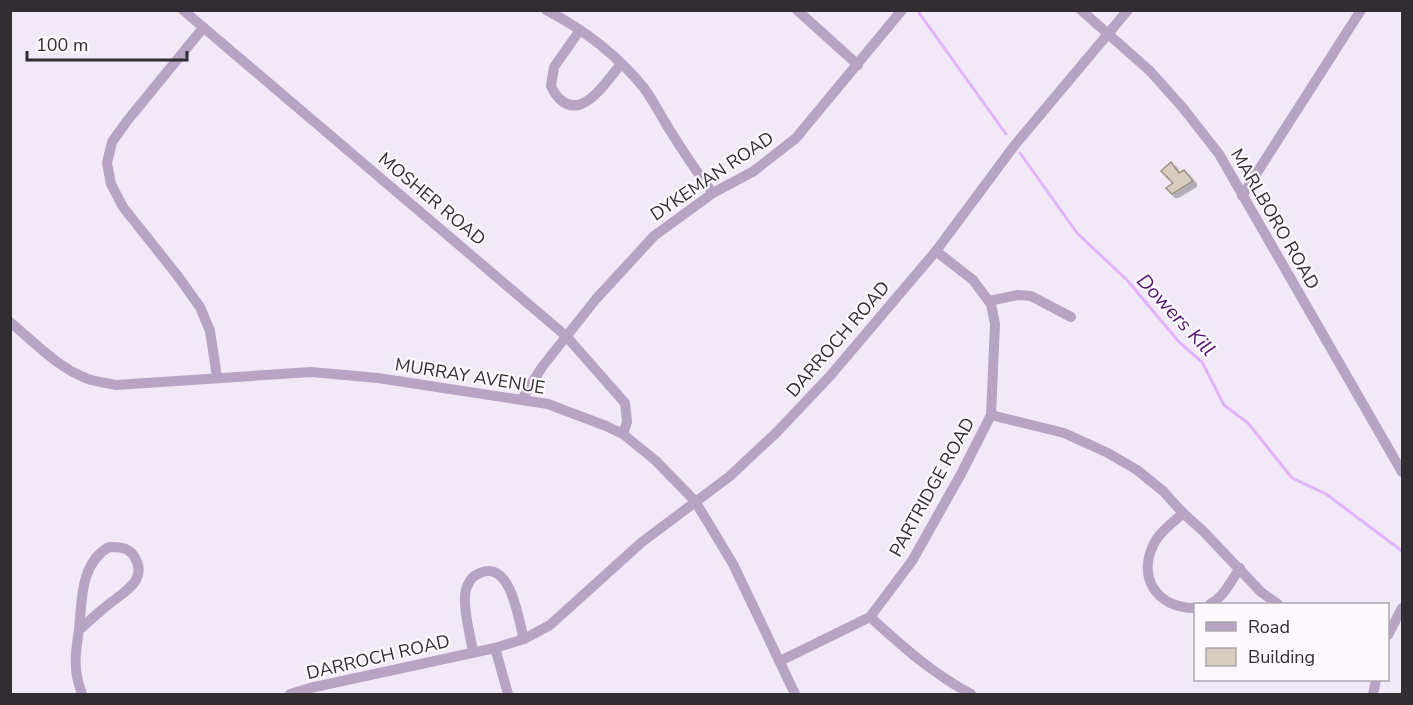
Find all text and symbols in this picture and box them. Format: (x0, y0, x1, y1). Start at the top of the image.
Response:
scale bar (27, 24, 188, 62)
text: 100 m (36, 33, 88, 57)
street label: DYKEMAN ROAD (646, 126, 778, 226)
street label: MARLBORO ROAD (1225, 144, 1325, 294)
street label: MOSHER ROAD (373, 147, 491, 251)
water label: Dowers Kill (1131, 268, 1221, 362)
street label: DARROCH ROAD (781, 276, 895, 402)
street label: MURRAY AVENUE (393, 352, 547, 400)
street label: PARTRIDGE ROAD (884, 413, 980, 561)
legend (1194, 603, 1389, 681)
text: Road (1248, 615, 1290, 639)
street label: DARROCH ROAD (304, 629, 452, 685)
text: Building (1248, 645, 1315, 669)

